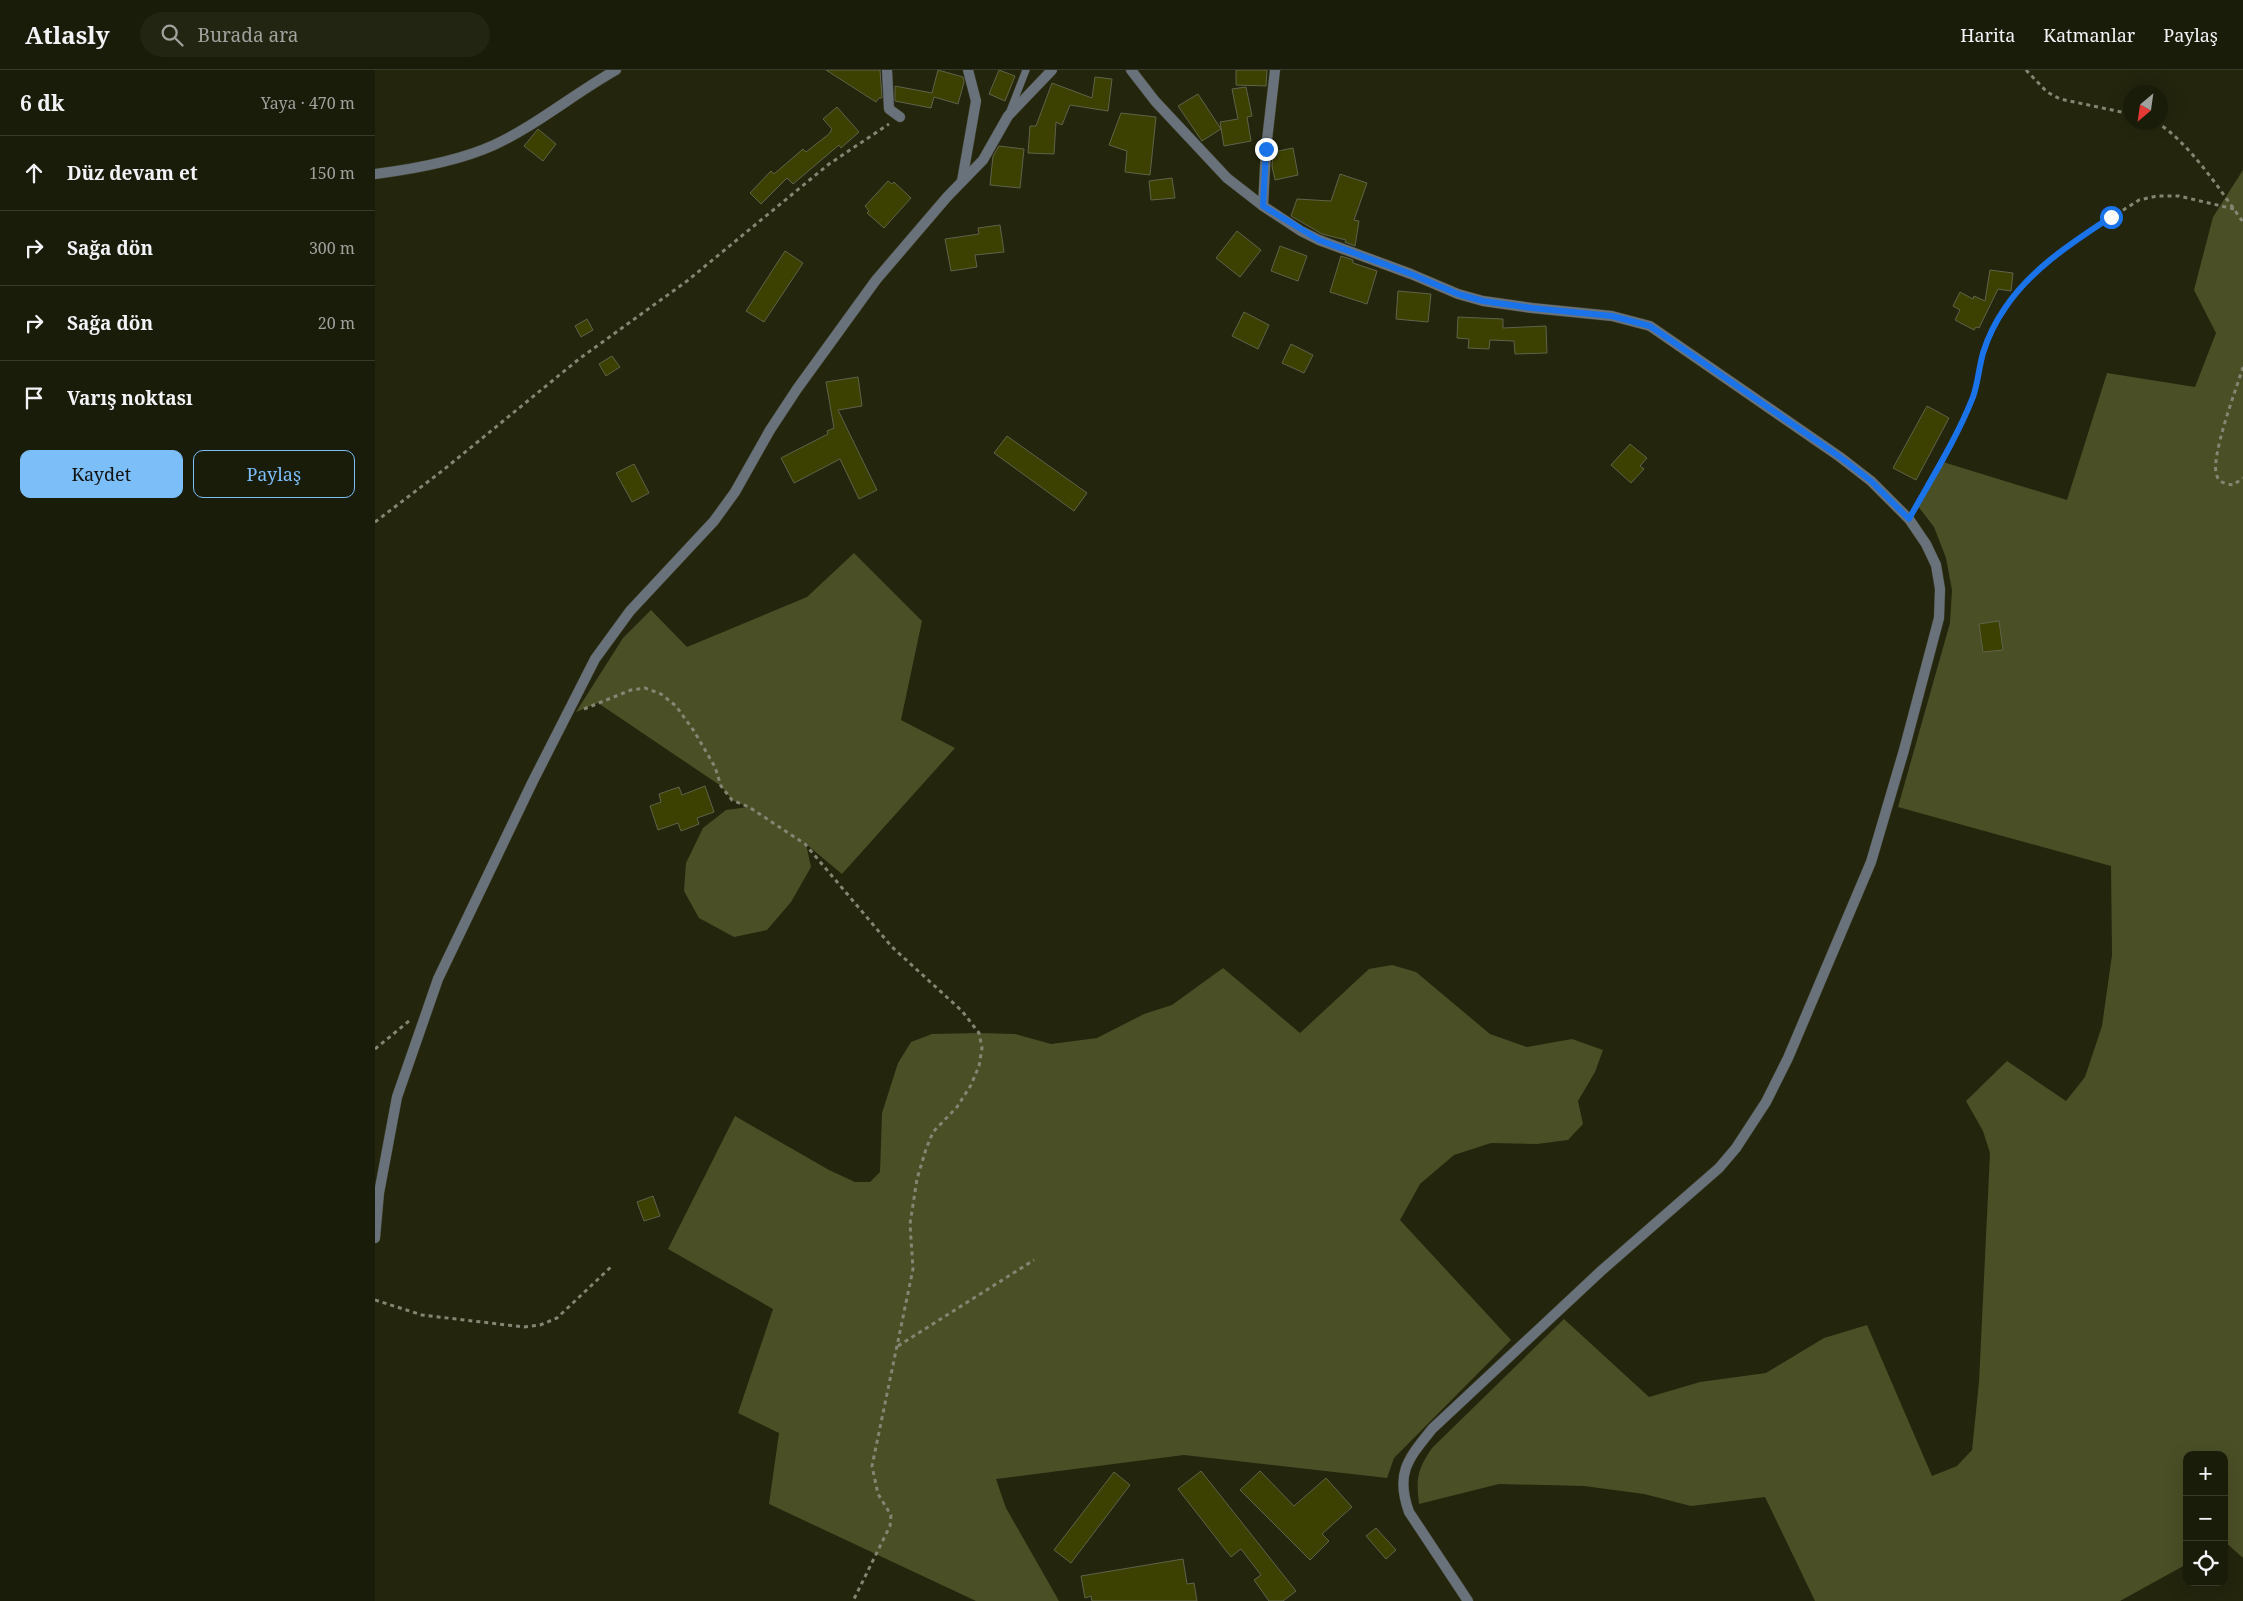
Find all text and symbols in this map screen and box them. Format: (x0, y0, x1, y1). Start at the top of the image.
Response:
search box (140, 12, 490, 57)
text: Atlasly (25, 18, 110, 51)
icon: search (158, 21, 186, 49)
text: Burada ara (198, 22, 299, 48)
text: Harita (1960, 23, 2015, 47)
text: Katmanlar (2043, 23, 2135, 47)
text: Paylaş (2163, 23, 2218, 47)
north arrow (2123, 85, 2168, 130)
text: 6 dk (20, 89, 64, 117)
text: Yaya · 470 m (261, 92, 355, 114)
route end (1255, 138, 1278, 161)
icon: ahead (20, 159, 48, 187)
text: Düz devam et (67, 160, 198, 186)
text: 150 m (309, 162, 355, 184)
route start (2100, 206, 2123, 229)
icon: right (20, 234, 48, 262)
text: Sağa dön (67, 235, 153, 261)
text: 300 m (309, 237, 355, 259)
icon: right (20, 309, 48, 337)
text: Sağa dön (67, 310, 153, 336)
text: 20 m (318, 312, 355, 334)
icon: arrive (20, 384, 48, 412)
text: Varış noktası (67, 385, 193, 411)
button: Kaydet (20, 450, 183, 498)
button: Paylaş (193, 450, 355, 498)
map controls (2183, 1451, 2228, 1586)
button: + (2183, 1451, 2228, 1496)
button: − (2183, 1496, 2228, 1541)
button: locate (2183, 1541, 2228, 1586)

